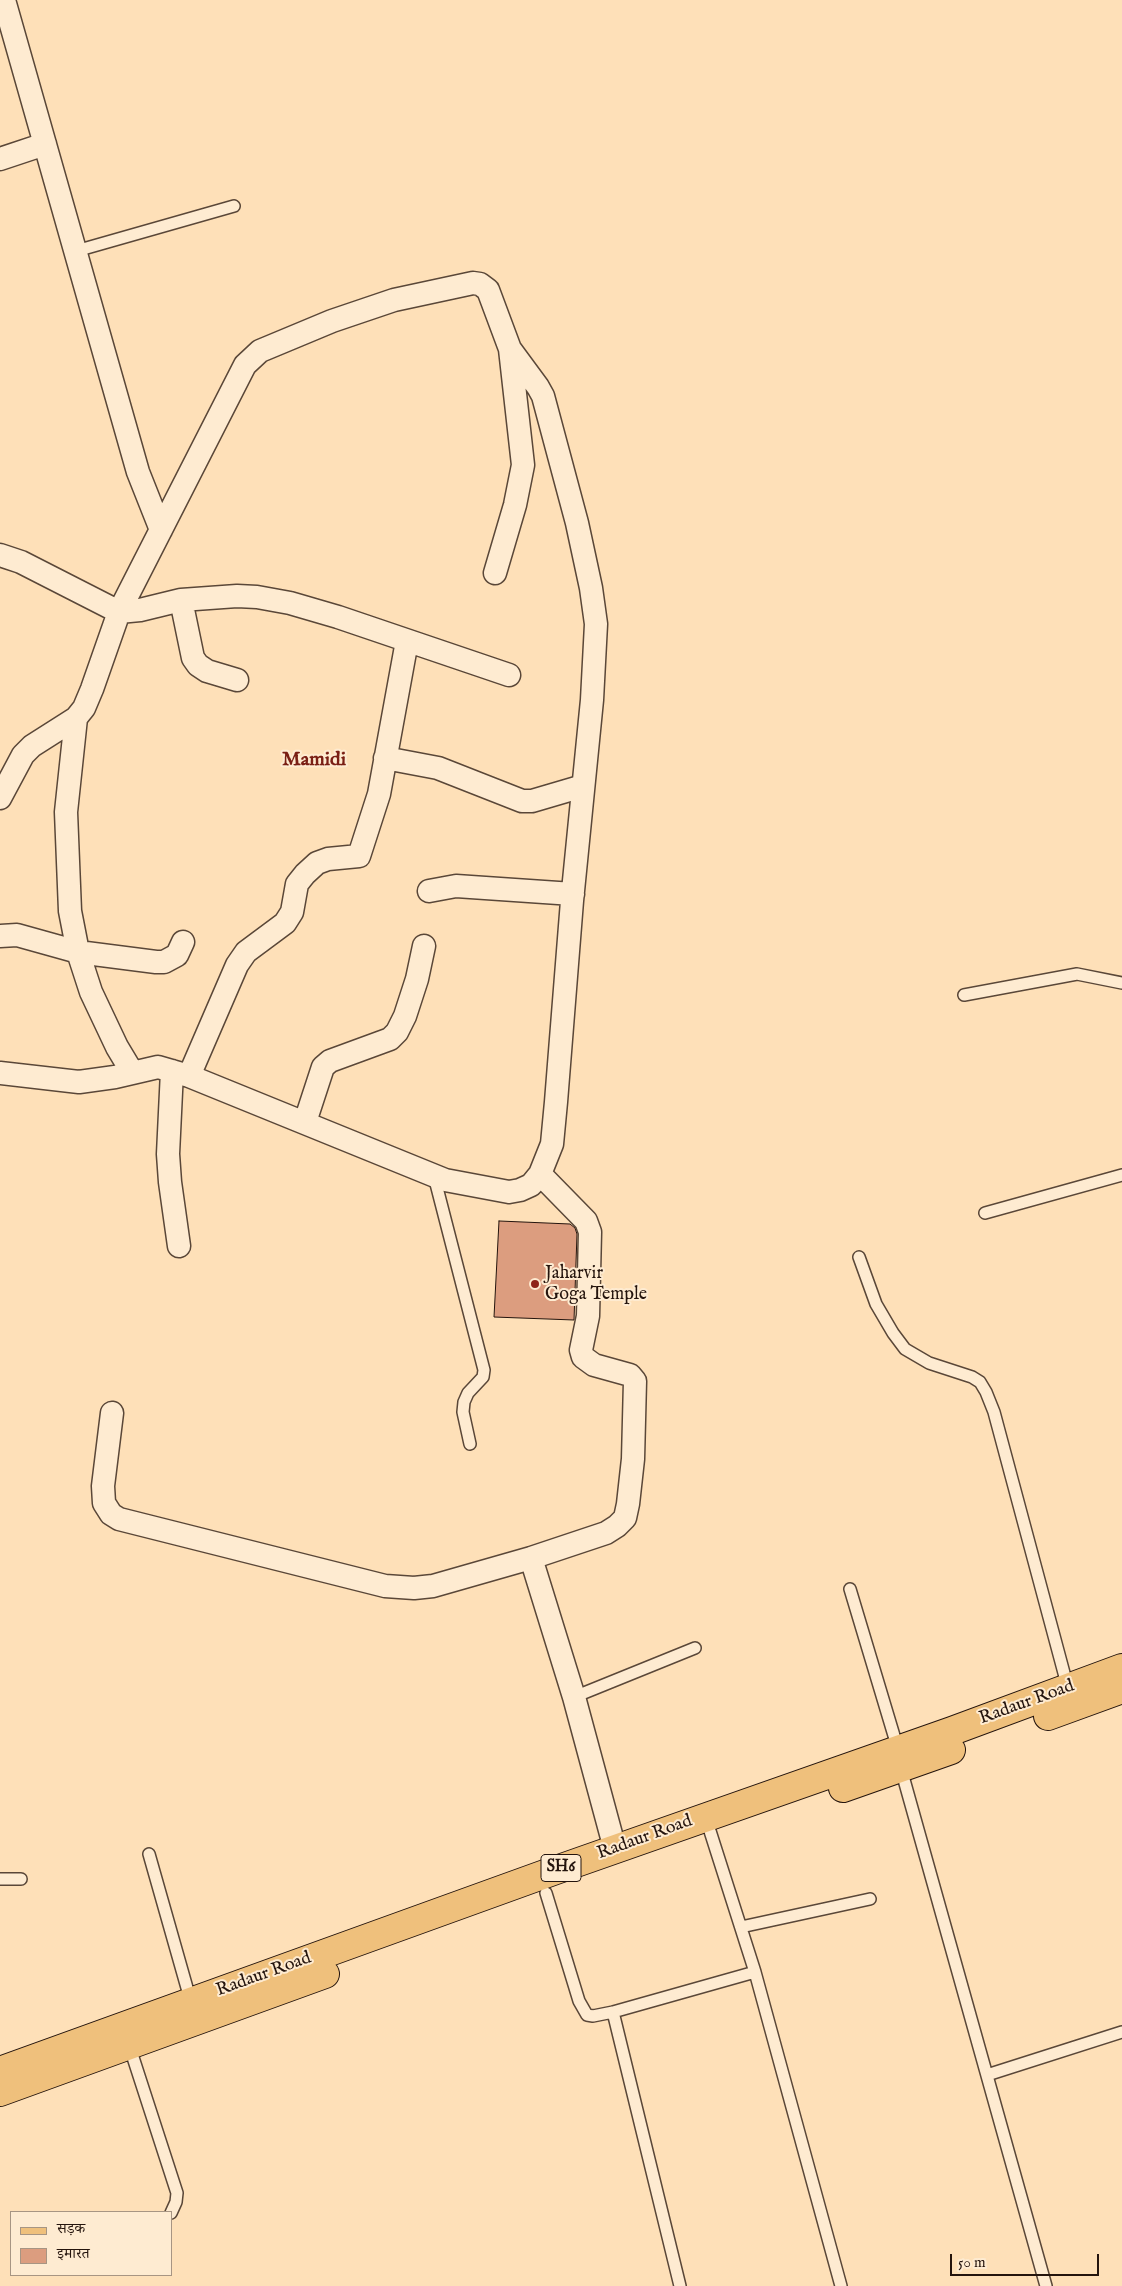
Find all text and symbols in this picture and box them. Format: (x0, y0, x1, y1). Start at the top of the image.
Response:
district label: Mamidi (282, 749, 346, 773)
place label: Jaharvir Goga Temple (545, 1263, 647, 1306)
marker: Jaharvir Goga Temple (529, 1278, 541, 1290)
street label: Radaur Road (977, 1676, 1077, 1730)
street label: Radaur Road (595, 1811, 695, 1865)
road number: SH6 (541, 1855, 581, 1882)
street label: Radaur Road (214, 1948, 314, 2002)
legend (10, 2211, 172, 2276)
text: सड़क (57, 2219, 85, 2238)
text: इमारत (57, 2244, 90, 2263)
scale bar (952, 2244, 1101, 2276)
text: 50 m (958, 2253, 986, 2272)

